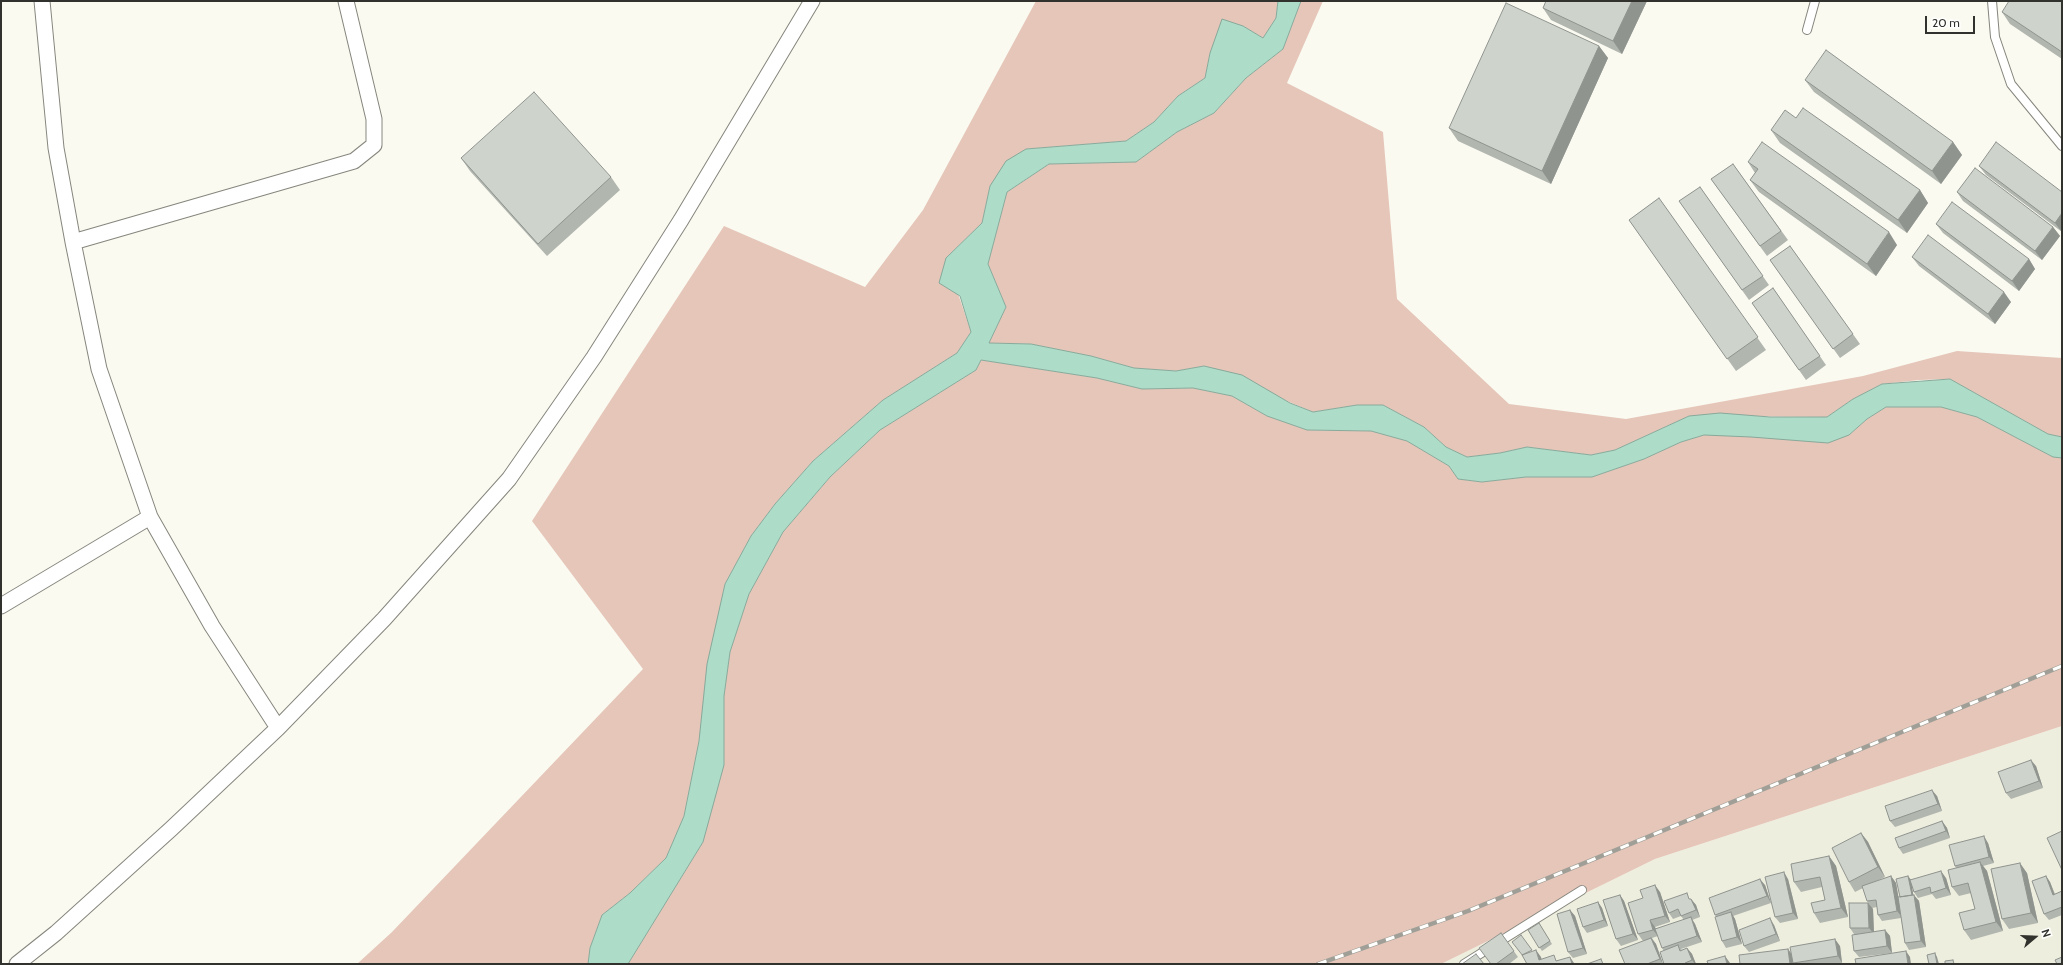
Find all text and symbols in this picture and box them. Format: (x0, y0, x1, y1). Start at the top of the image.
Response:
scale bar (1927, 8, 1977, 34)
text: 20 m (1932, 15, 1960, 30)
north arrow (2015, 917, 2055, 957)
text: N (2038, 927, 2054, 939)

